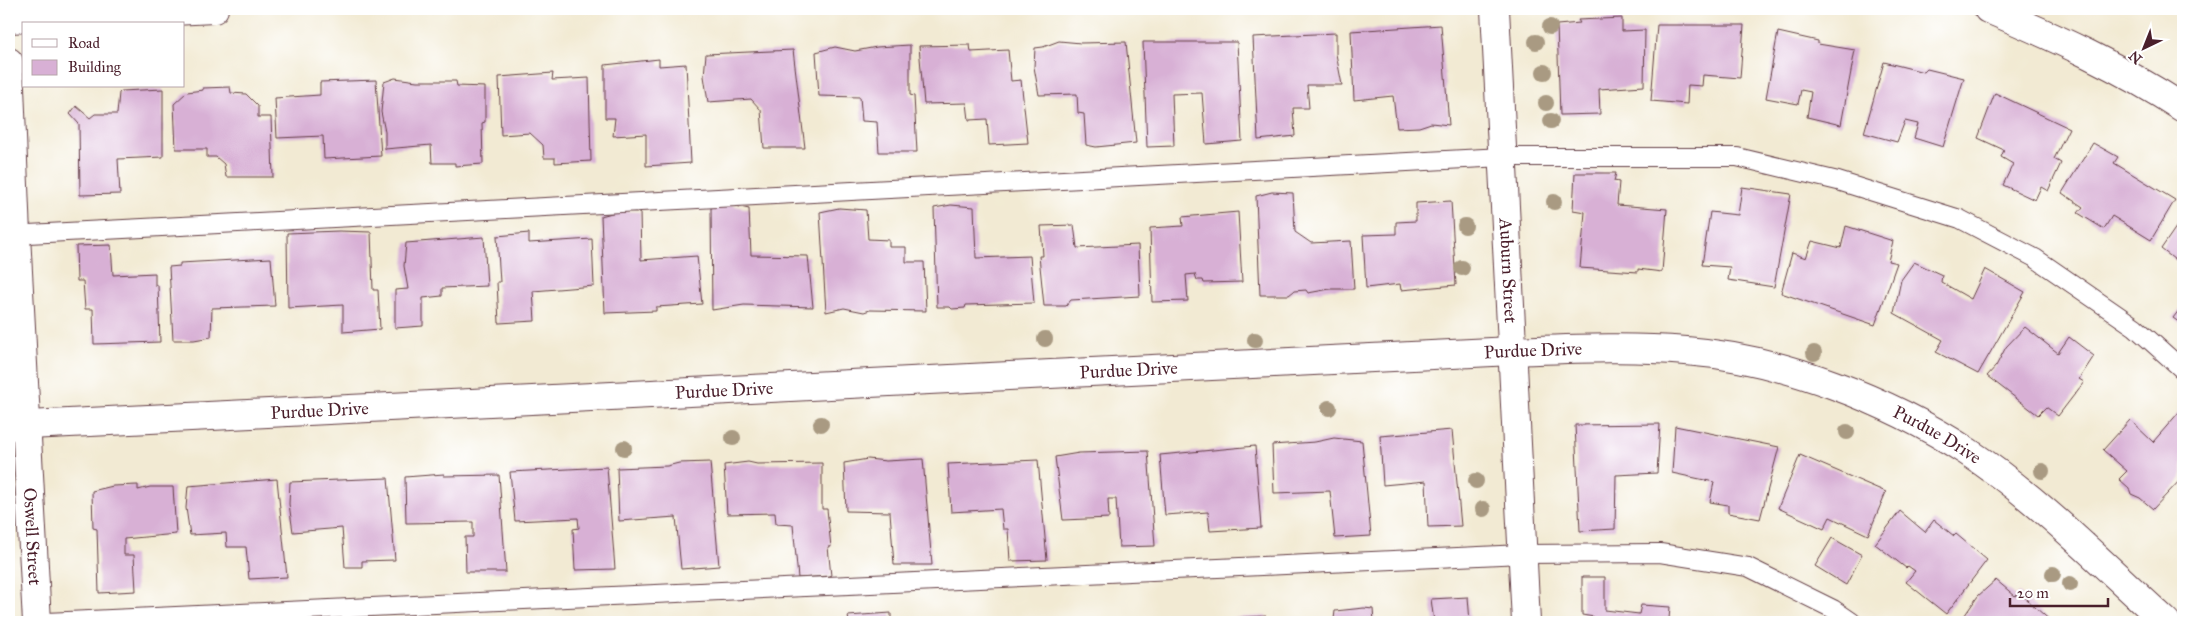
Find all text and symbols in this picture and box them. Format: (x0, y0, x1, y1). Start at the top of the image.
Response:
legend (22, 22, 185, 88)
north arrow (2120, 22, 2170, 72)
text: Road (68, 34, 100, 52)
text: N (2125, 47, 2146, 67)
text: Building (68, 58, 122, 76)
street label: Auburn Street (1495, 217, 1522, 324)
street label: Purdue Drive (1483, 338, 1582, 363)
street label: Purdue Drive (1079, 357, 1178, 384)
street label: Purdue Drive (675, 377, 774, 404)
street label: Purdue Drive (270, 397, 369, 424)
street label: Purdue Drive (1890, 401, 1986, 469)
street label: Oswell Street (19, 487, 46, 586)
scale bar (2010, 576, 2107, 608)
text: 20 m (2017, 584, 2049, 602)

